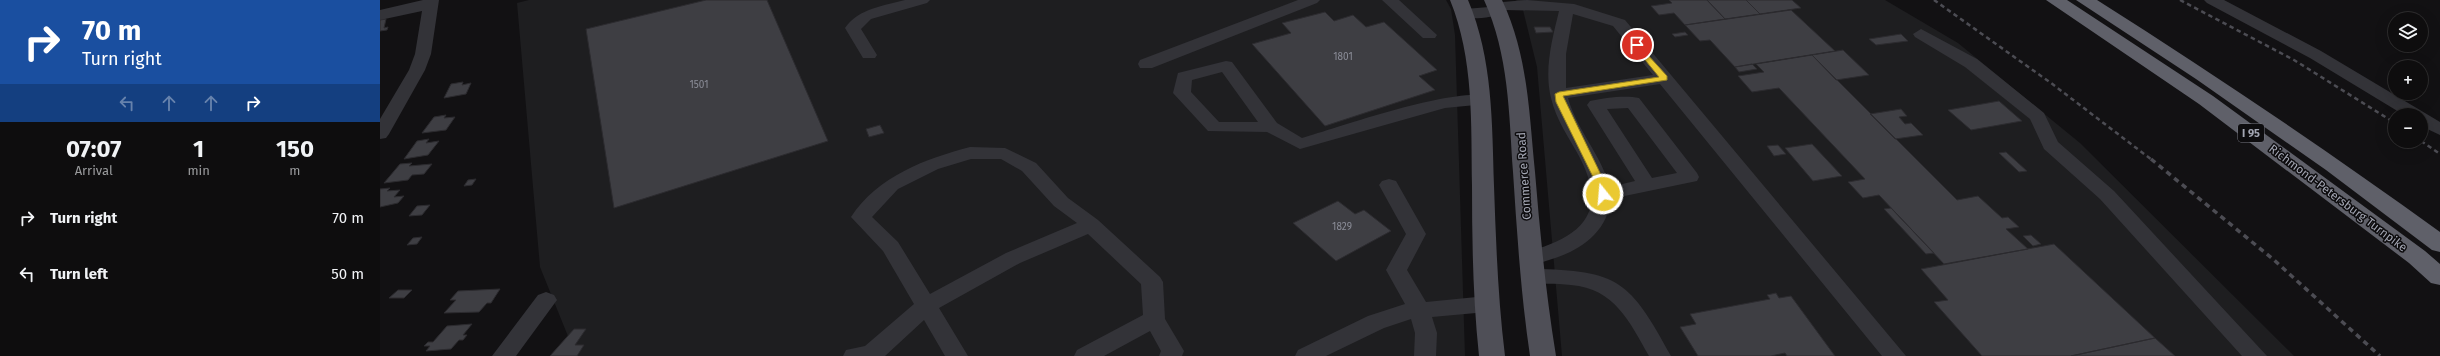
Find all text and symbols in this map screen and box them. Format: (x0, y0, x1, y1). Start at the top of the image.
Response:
map controls (2388, 12, 2428, 148)
button: layers (2388, 12, 2428, 52)
text: 70 m (82, 14, 141, 47)
icon: right (16, 16, 68, 68)
pin (1620, 28, 1654, 62)
icon: arrive (1626, 34, 1648, 56)
text: Turn right (82, 48, 162, 70)
house number: 1801 (1333, 51, 1353, 63)
button: + (2388, 60, 2428, 100)
house number: 1501 (690, 79, 709, 91)
icon: left (116, 92, 138, 114)
icon: ahead (158, 92, 180, 114)
icon: ahead (200, 92, 222, 114)
icon: right (242, 92, 264, 114)
button: − (2388, 108, 2428, 148)
road number: I 95 (2238, 124, 2264, 142)
street label: Commerce Road (1514, 132, 1534, 220)
text: 07:07 (66, 135, 121, 163)
text: 1 (193, 135, 204, 163)
text: 150 (276, 135, 314, 163)
street label: Richmond-Petersburg Turnpike (2266, 142, 2410, 254)
text: Arrival (75, 163, 113, 178)
text: min (187, 163, 210, 178)
text: m (289, 163, 300, 178)
position arrow (1582, 173, 1624, 215)
icon: right (16, 207, 38, 229)
text: Turn right (50, 209, 117, 227)
text: 70 m (332, 209, 364, 227)
house number: 1829 (1332, 221, 1352, 233)
icon: left (16, 263, 38, 285)
text: Turn left (50, 265, 108, 283)
text: 50 m (331, 265, 364, 283)

